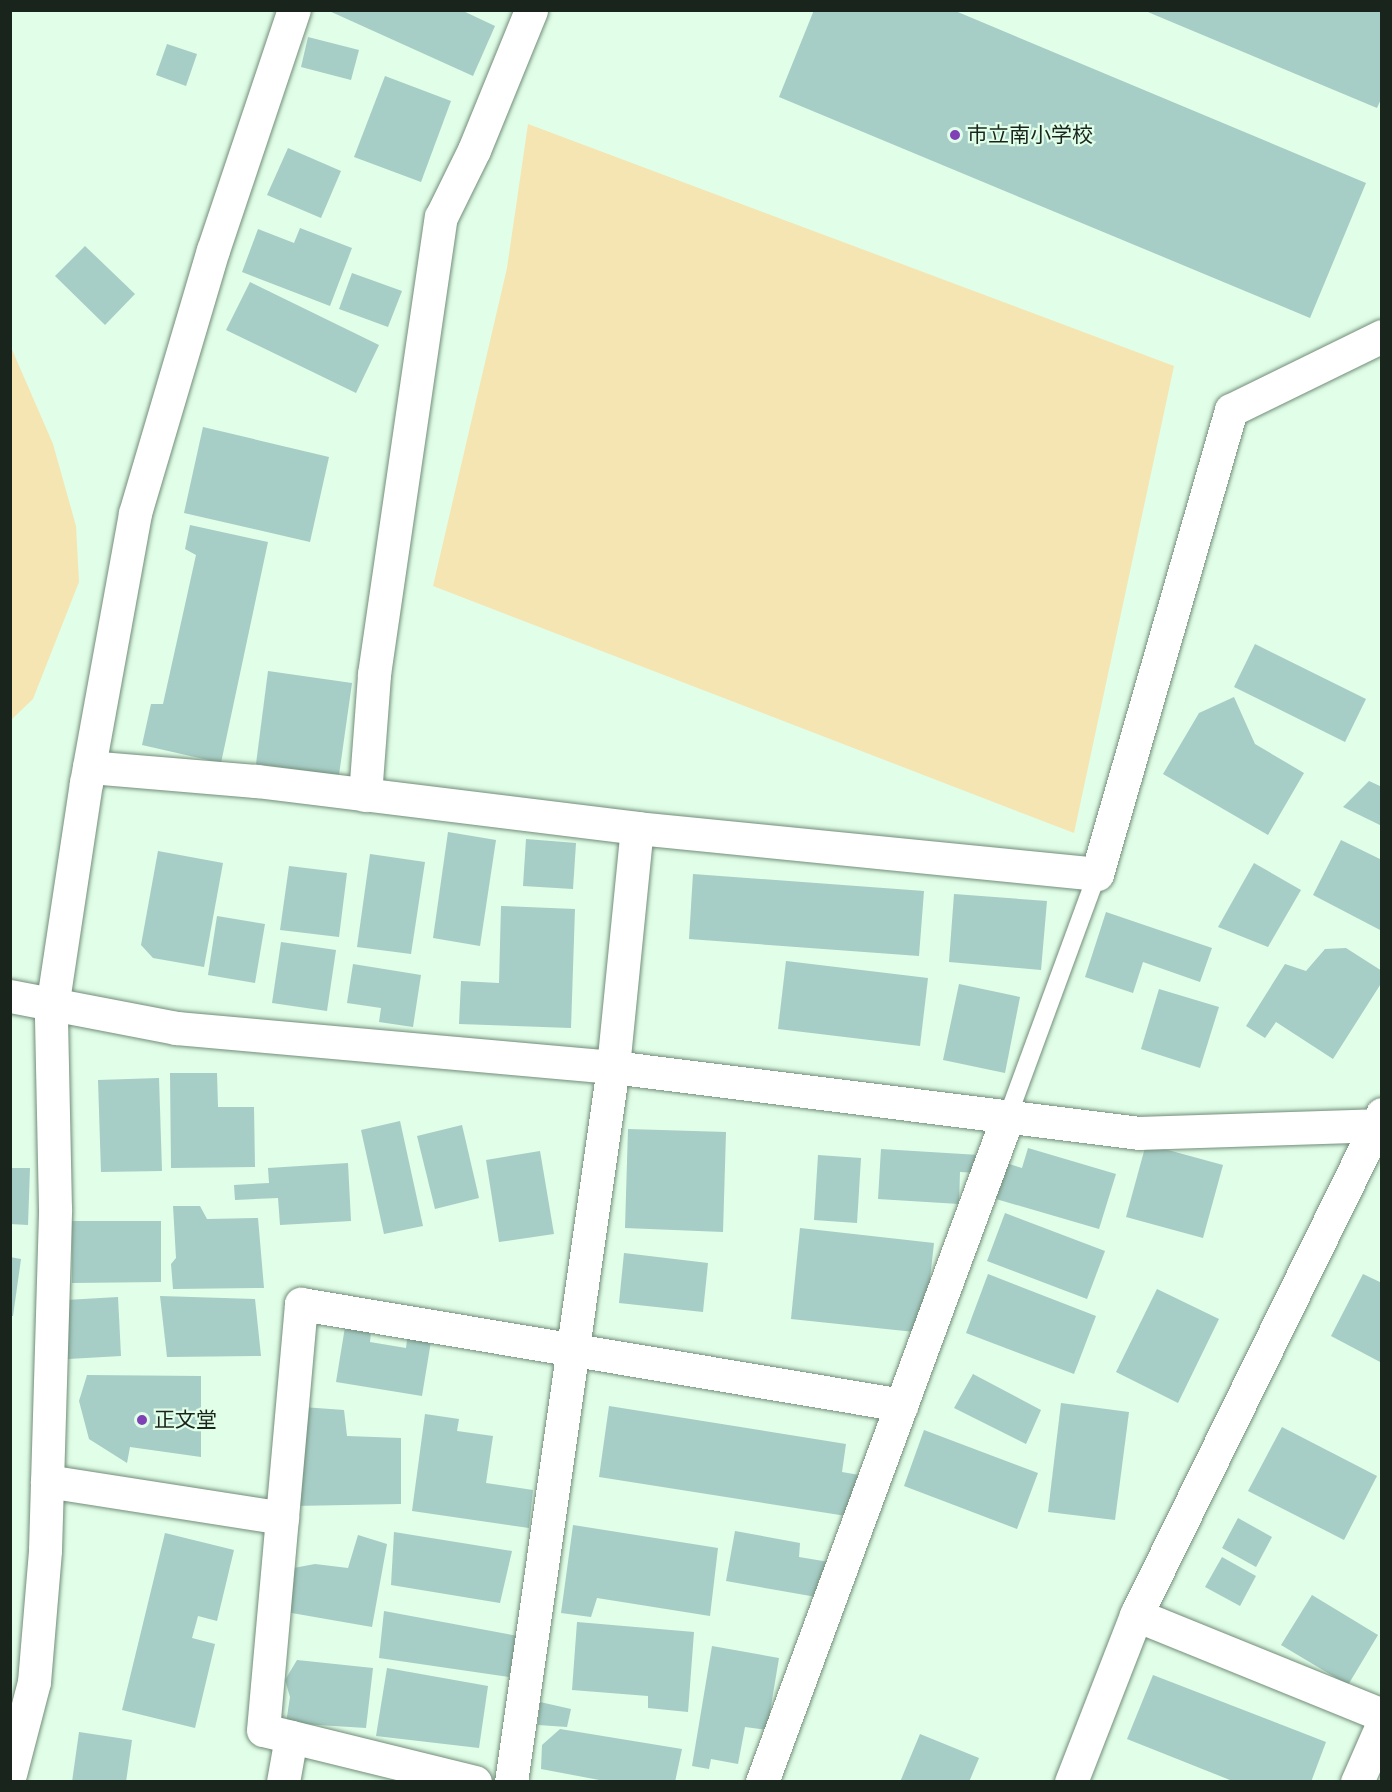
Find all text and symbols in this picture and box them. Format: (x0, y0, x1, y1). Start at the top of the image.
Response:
place label: 市立南小学校 (967, 122, 1093, 148)
marker: 市立南小学校 (948, 128, 962, 142)
place label: 正文堂 (154, 1407, 217, 1433)
marker: 正文堂 (135, 1413, 149, 1427)

